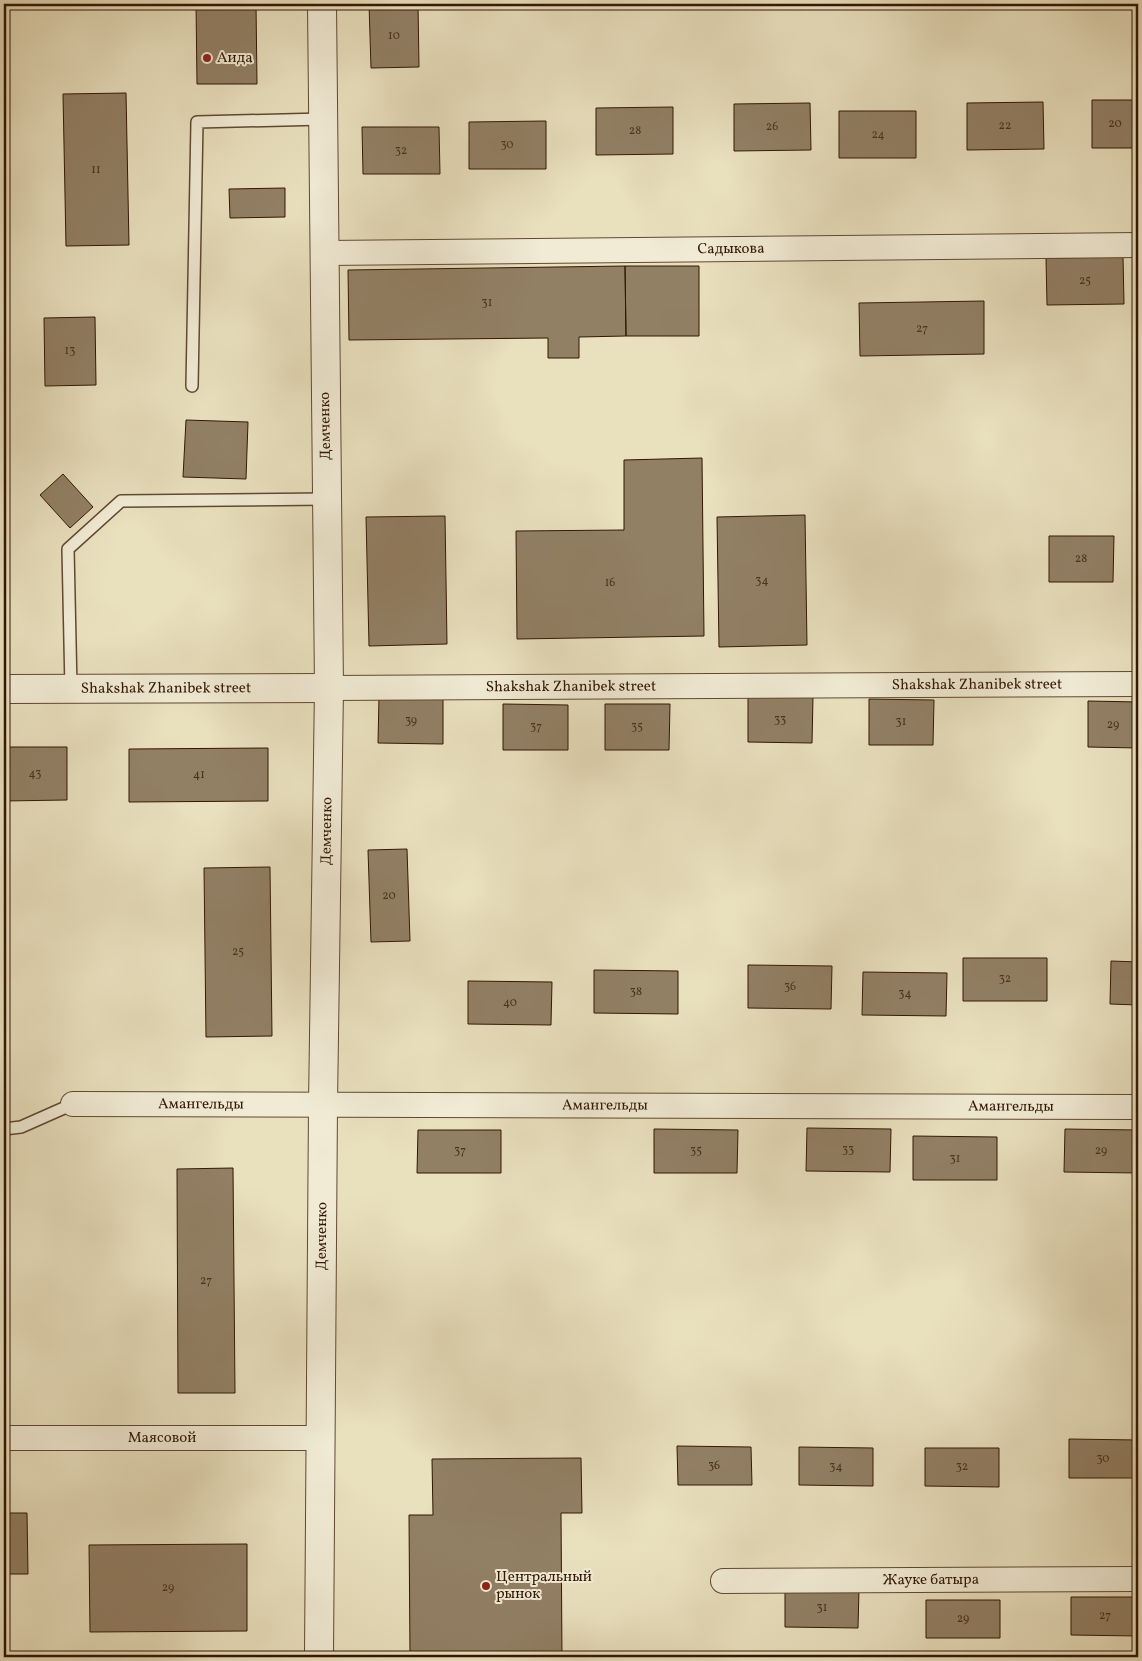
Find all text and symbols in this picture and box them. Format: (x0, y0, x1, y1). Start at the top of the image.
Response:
house number: 10 (388, 28, 400, 44)
place label: Аида (217, 48, 253, 69)
marker: Аида (201, 52, 213, 64)
house number: 20 (1108, 116, 1122, 132)
house number: 22 (999, 118, 1011, 134)
house number: 26 (766, 119, 778, 135)
house number: 28 (629, 123, 641, 139)
house number: 24 (871, 127, 885, 143)
house number: 30 (500, 137, 514, 153)
house number: 32 (395, 143, 407, 159)
house number: 11 (91, 162, 101, 178)
street label: Садыкова (697, 238, 765, 260)
house number: 25 (1079, 273, 1091, 289)
house number: 31 (482, 295, 492, 311)
house number: 27 (916, 321, 928, 337)
house number: 13 (65, 343, 75, 359)
street label: Демченко (315, 392, 337, 460)
house number: 28 (1075, 551, 1087, 567)
house number: 34 (755, 573, 769, 589)
house number: 16 (605, 575, 615, 591)
street label: Shakshak Zhanibek street (892, 674, 1062, 696)
street label: Shakshak Zhanibek street (486, 676, 656, 698)
street label: Shakshak Zhanibek street (81, 678, 251, 699)
house number: 33 (774, 712, 786, 728)
house number: 39 (405, 713, 417, 729)
house number: 31 (896, 714, 906, 730)
house number: 29 (1107, 717, 1119, 733)
house number: 37 (530, 719, 542, 735)
house number: 35 (631, 719, 643, 735)
house number: 43 (29, 766, 41, 782)
house number: 41 (193, 767, 205, 783)
street label: Демченко (316, 797, 338, 865)
house number: 20 (382, 888, 396, 904)
house number: 25 (232, 944, 244, 960)
house number: 32 (999, 971, 1011, 987)
house number: 36 (784, 979, 796, 995)
house number: 38 (630, 984, 642, 1000)
house number: 34 (898, 986, 912, 1002)
house number: 40 (503, 995, 517, 1011)
street label: Амангельды (158, 1094, 244, 1115)
street label: Амангельды (562, 1095, 648, 1116)
street label: Амангельды (968, 1096, 1054, 1117)
house number: 33 (842, 1142, 854, 1158)
house number: 37 (454, 1143, 466, 1159)
house number: 35 (690, 1143, 702, 1159)
house number: 29 (1095, 1143, 1107, 1159)
house number: 31 (950, 1151, 960, 1167)
street label: Демченко (311, 1202, 333, 1270)
house number: 27 (200, 1273, 212, 1289)
street label: Маясовой (128, 1428, 196, 1449)
house number: 30 (1096, 1451, 1110, 1467)
house number: 36 (708, 1458, 720, 1474)
house number: 34 (829, 1459, 843, 1475)
house number: 32 (956, 1459, 968, 1475)
place label: Центральный рынок (496, 1567, 592, 1605)
street label: Жауке батыра (883, 1569, 979, 1591)
house number: 29 (162, 1580, 174, 1596)
marker: Центральный рынок (480, 1580, 492, 1592)
house number: 31 (817, 1600, 827, 1616)
house number: 27 (1099, 1608, 1111, 1624)
house number: 29 (957, 1611, 969, 1627)

